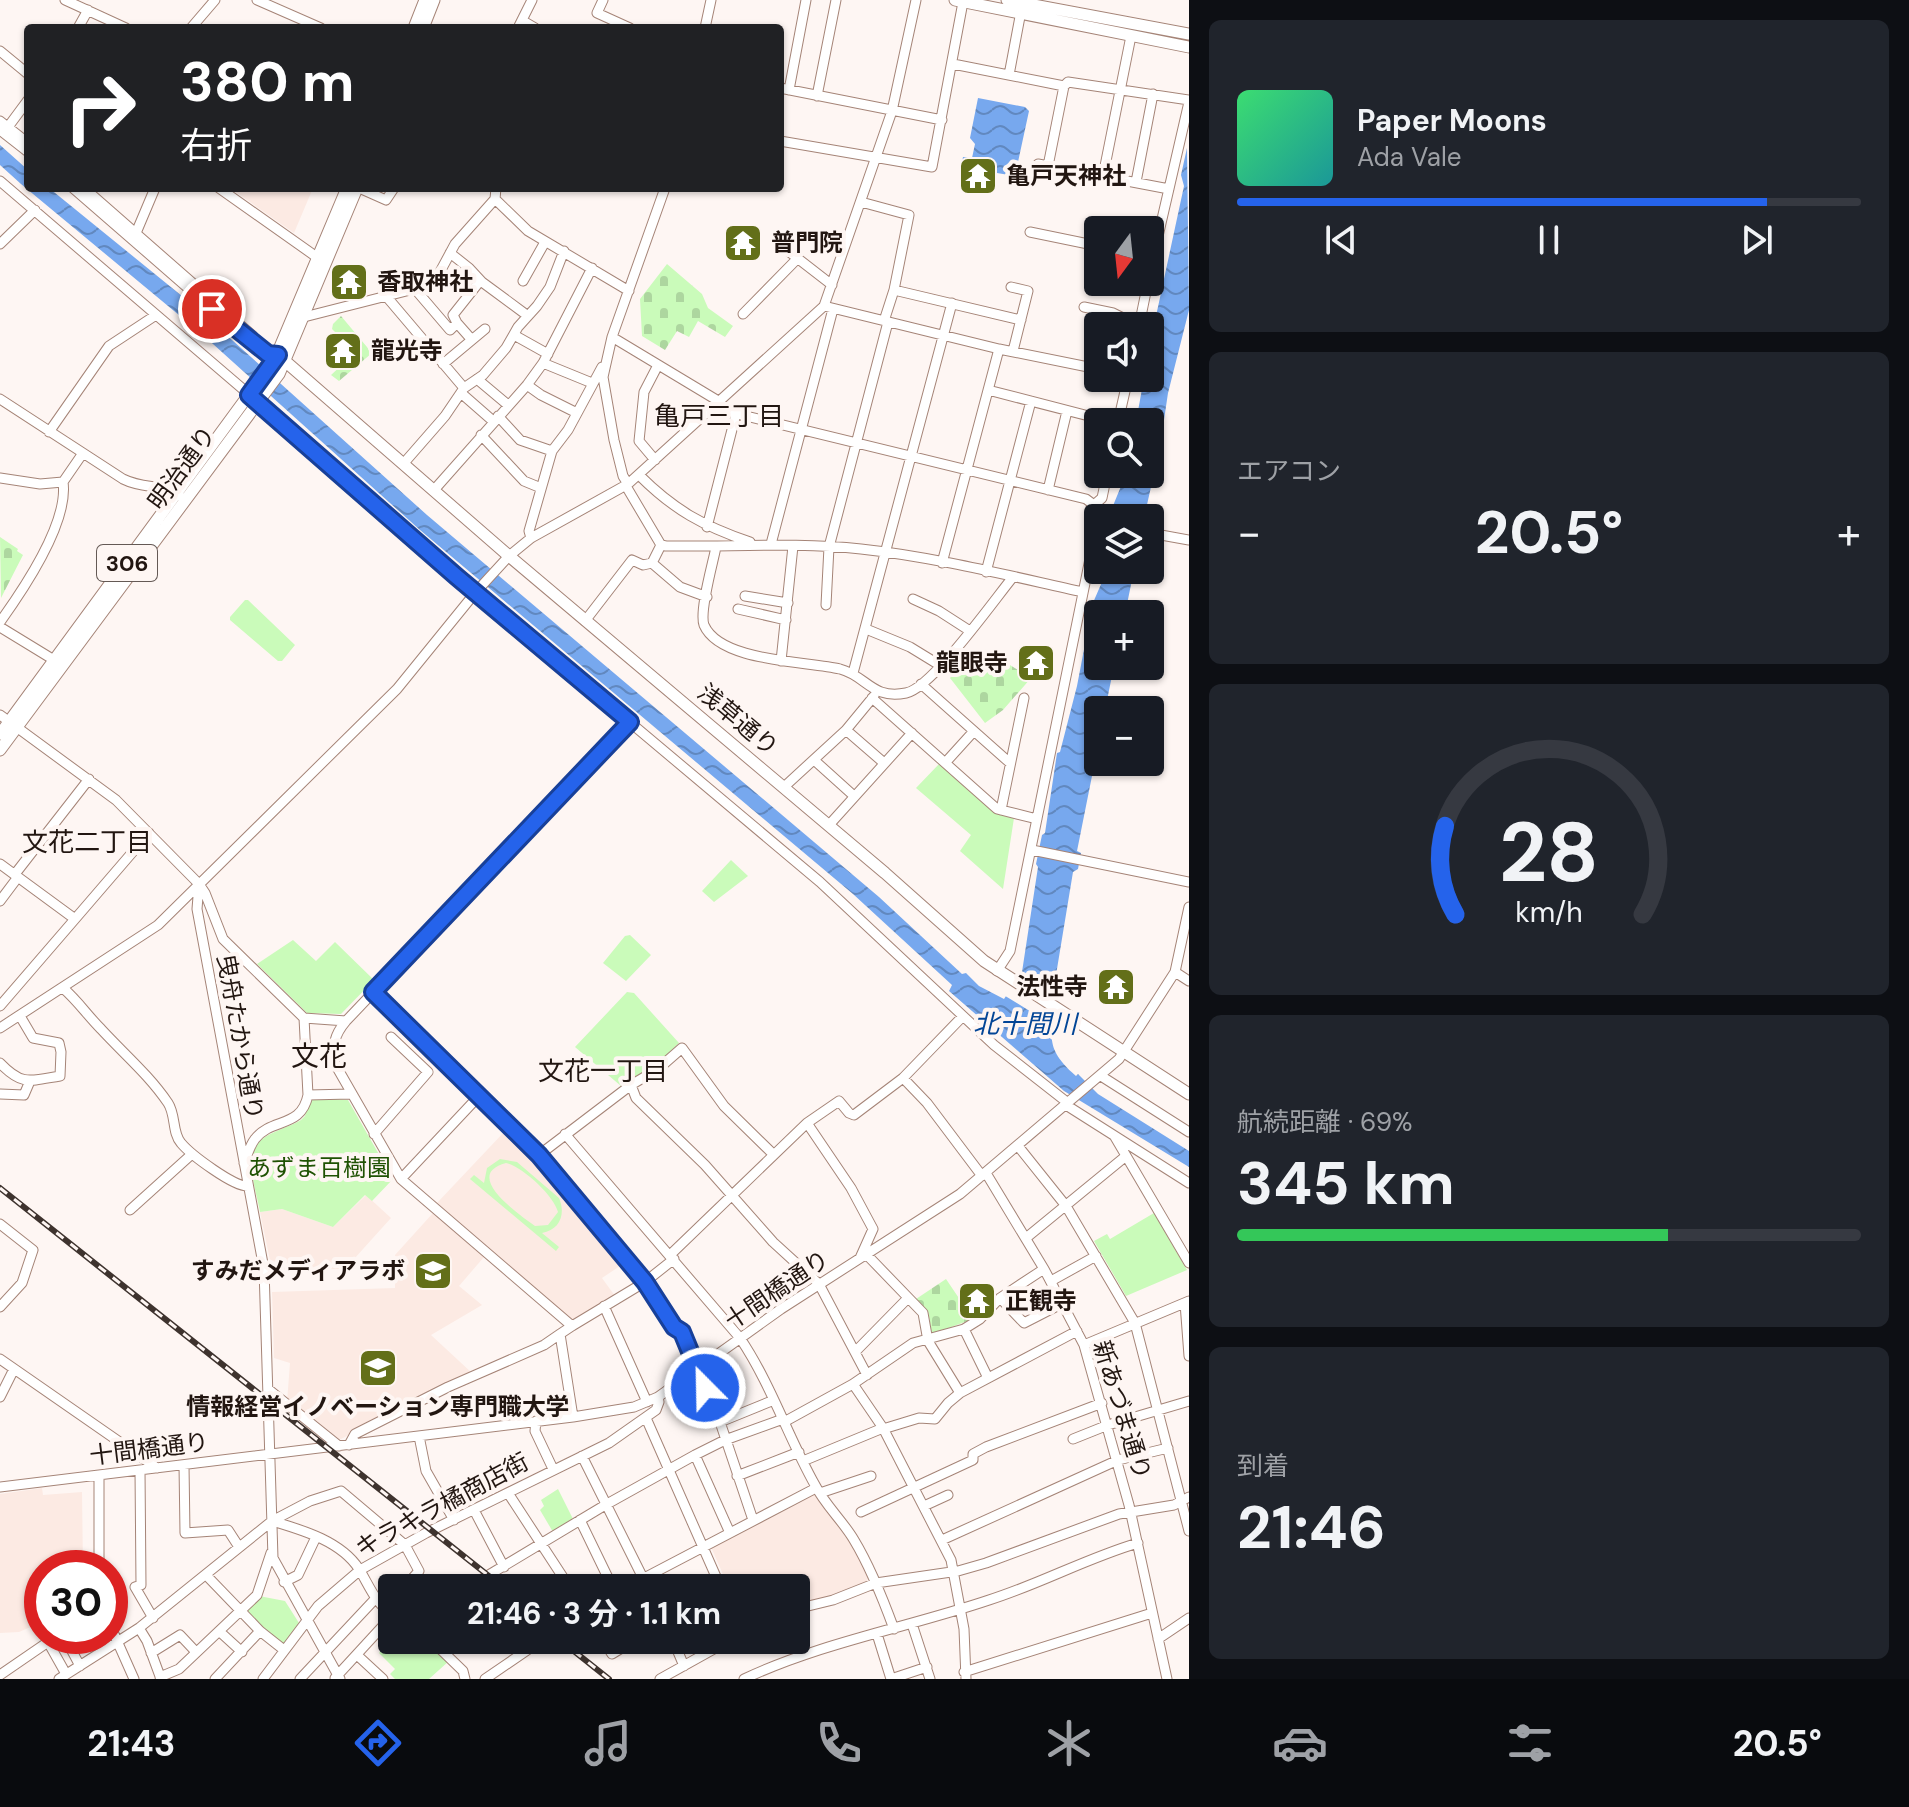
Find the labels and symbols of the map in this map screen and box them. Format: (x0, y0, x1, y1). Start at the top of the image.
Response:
temple icon: 亀戸天神社 (957, 155, 999, 197)
place label: 亀戸天神社 (1006, 160, 1126, 191)
north arrow (1084, 216, 1164, 296)
temple icon: 普門院 (722, 222, 764, 264)
place label: 普門院 (771, 227, 843, 258)
temple icon: 香取神社 (328, 261, 370, 303)
place label: 香取神社 (377, 266, 473, 297)
pin (178, 275, 246, 343)
temple icon: 龍光寺 (322, 330, 364, 372)
place label: 龍光寺 (371, 335, 443, 366)
district label: 亀戸三丁目 (654, 399, 784, 433)
street label: 明治通り (141, 420, 222, 516)
road number: 306 (97, 545, 157, 581)
temple icon: 龍眼寺 (1015, 642, 1057, 684)
place label: 龍眼寺 (936, 647, 1008, 678)
street label: 浅草通り (692, 677, 785, 762)
district label: 文花二丁目 (22, 825, 152, 859)
street label: 曳舟たから通り (211, 951, 270, 1122)
temple icon: 法性寺 (1095, 966, 1137, 1008)
place label: 法性寺 (1016, 971, 1088, 1002)
water label: 北十間川 (973, 1007, 1080, 1041)
district label: 文花 (291, 1038, 347, 1075)
district label: 文花一丁目 (538, 1054, 668, 1088)
park label: あずま百樹園 (247, 1152, 391, 1183)
street label: 十間橋通り (718, 1243, 835, 1336)
school or university icon: すみだメディアラボ (412, 1250, 454, 1292)
place label: すみだメディアラボ (191, 1255, 405, 1286)
temple icon: 正観寺 (956, 1280, 998, 1322)
place label: 正観寺 (1005, 1285, 1077, 1316)
street label: 新あづま通り (1087, 1336, 1158, 1483)
position arrow (663, 1346, 747, 1430)
school or university icon: 情報経営イノベーション専門職大学 (357, 1347, 399, 1389)
place label: 情報経営イノベーション専門職大学 (186, 1391, 570, 1422)
street label: 十間橋通り (87, 1426, 210, 1471)
street label: キラキラ橘商店街 (350, 1446, 534, 1563)
speed limit sign: 30 (24, 1550, 128, 1654)

